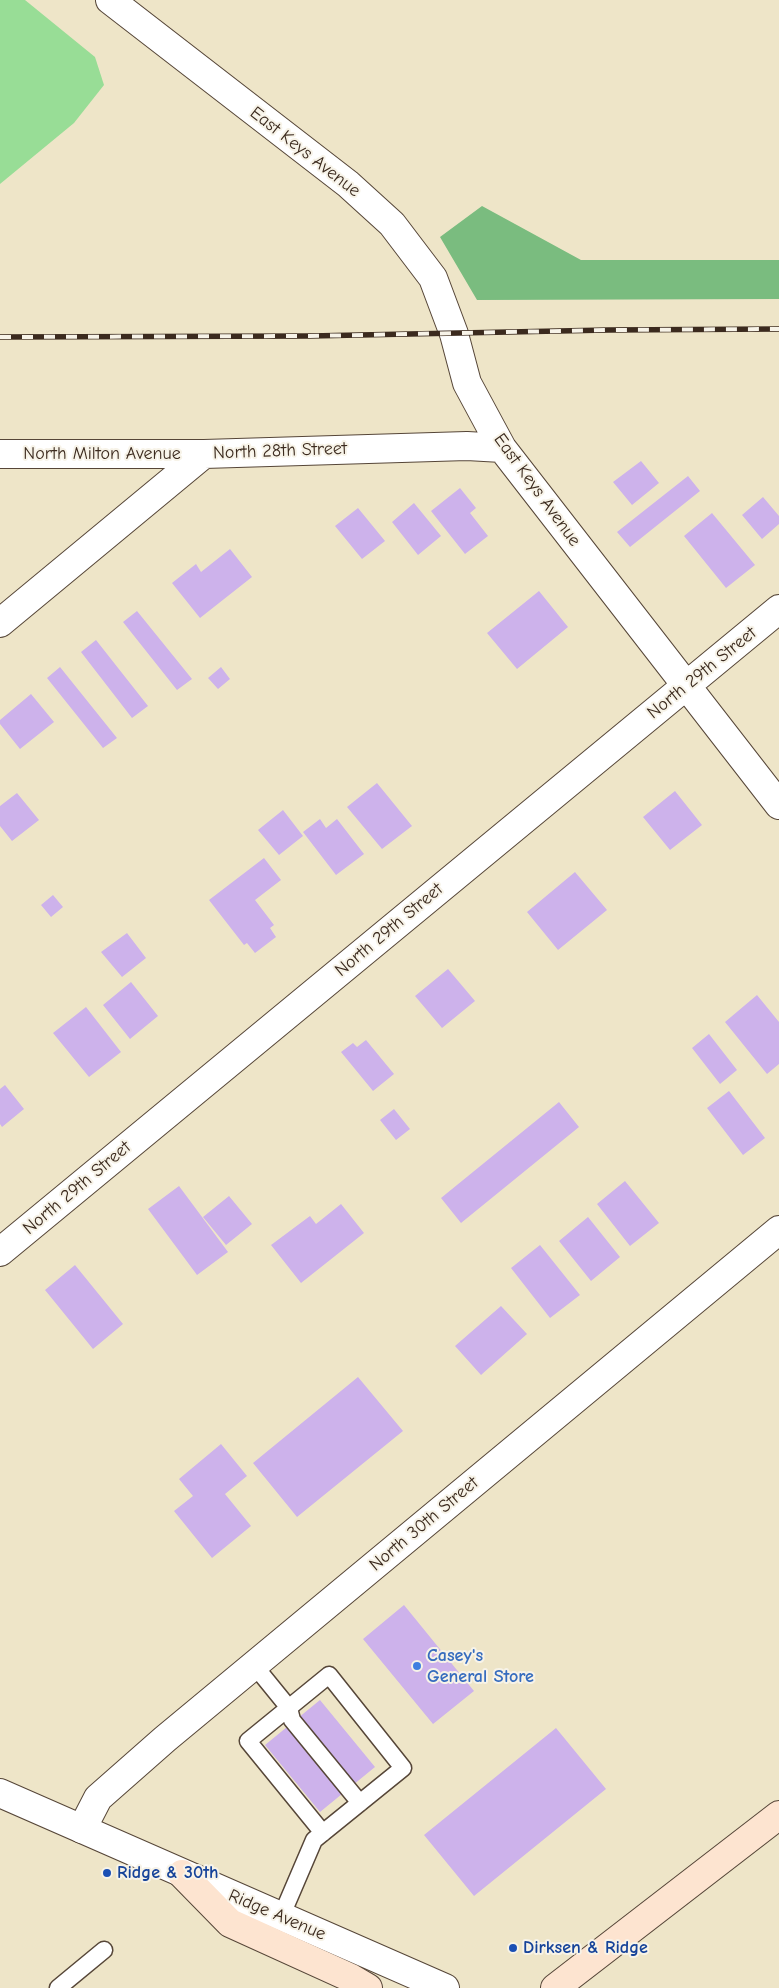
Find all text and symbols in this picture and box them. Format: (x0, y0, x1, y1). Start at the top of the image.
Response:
street label: East Keys Avenue (245, 102, 365, 202)
street label: East Keys Avenue (489, 429, 585, 551)
street label: North 28th Street (213, 438, 347, 464)
street label: North Milton Avenue (23, 443, 181, 465)
street label: North 29th Street (643, 622, 761, 724)
street label: North 29th Street (331, 879, 447, 981)
street label: North 29th Street (19, 1137, 135, 1239)
street label: North 30th Street (365, 1472, 483, 1576)
place label: Casey's General Store (427, 1645, 534, 1688)
marker: Casey's General Store (411, 1660, 423, 1672)
place label: Ridge & 30th (117, 1862, 219, 1884)
marker: Ridge & 30th (101, 1867, 113, 1879)
street label: Ridge Avenue (225, 1885, 329, 1945)
place label: Dirksen & Ridge (523, 1937, 648, 1959)
marker: Dirksen & Ridge (507, 1942, 519, 1954)

